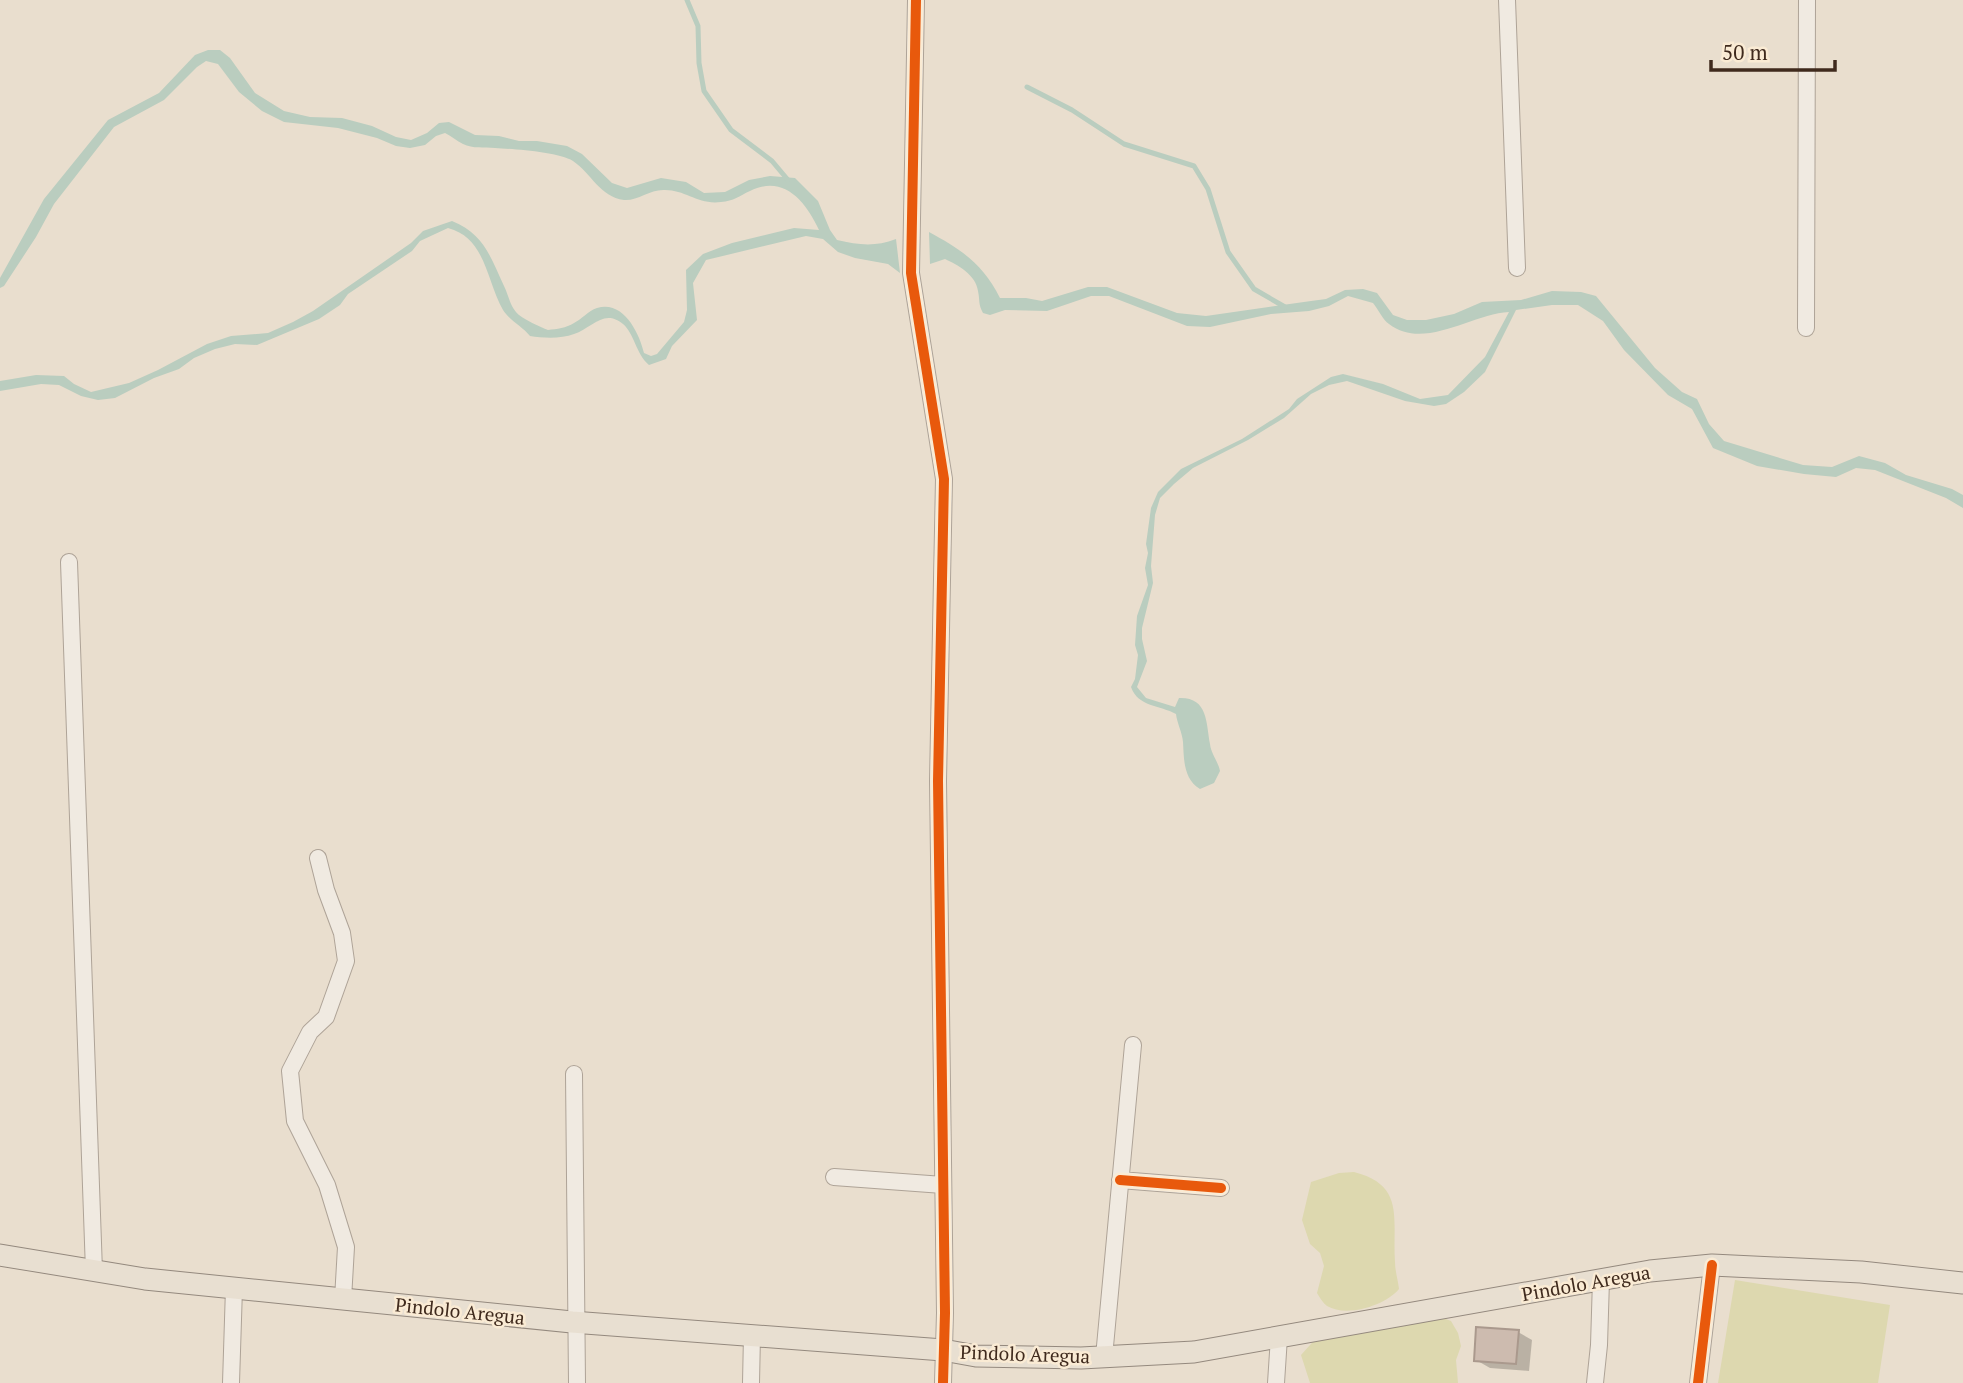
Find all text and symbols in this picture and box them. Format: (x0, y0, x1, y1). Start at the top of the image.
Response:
scale bar (1711, 28, 1835, 72)
text: 50 m (1722, 38, 1768, 66)
street label: Pindolo Aregua (1520, 1259, 1653, 1306)
street label: Pindolo Aregua (394, 1291, 526, 1330)
street label: Pindolo Aregua (960, 1339, 1091, 1368)

